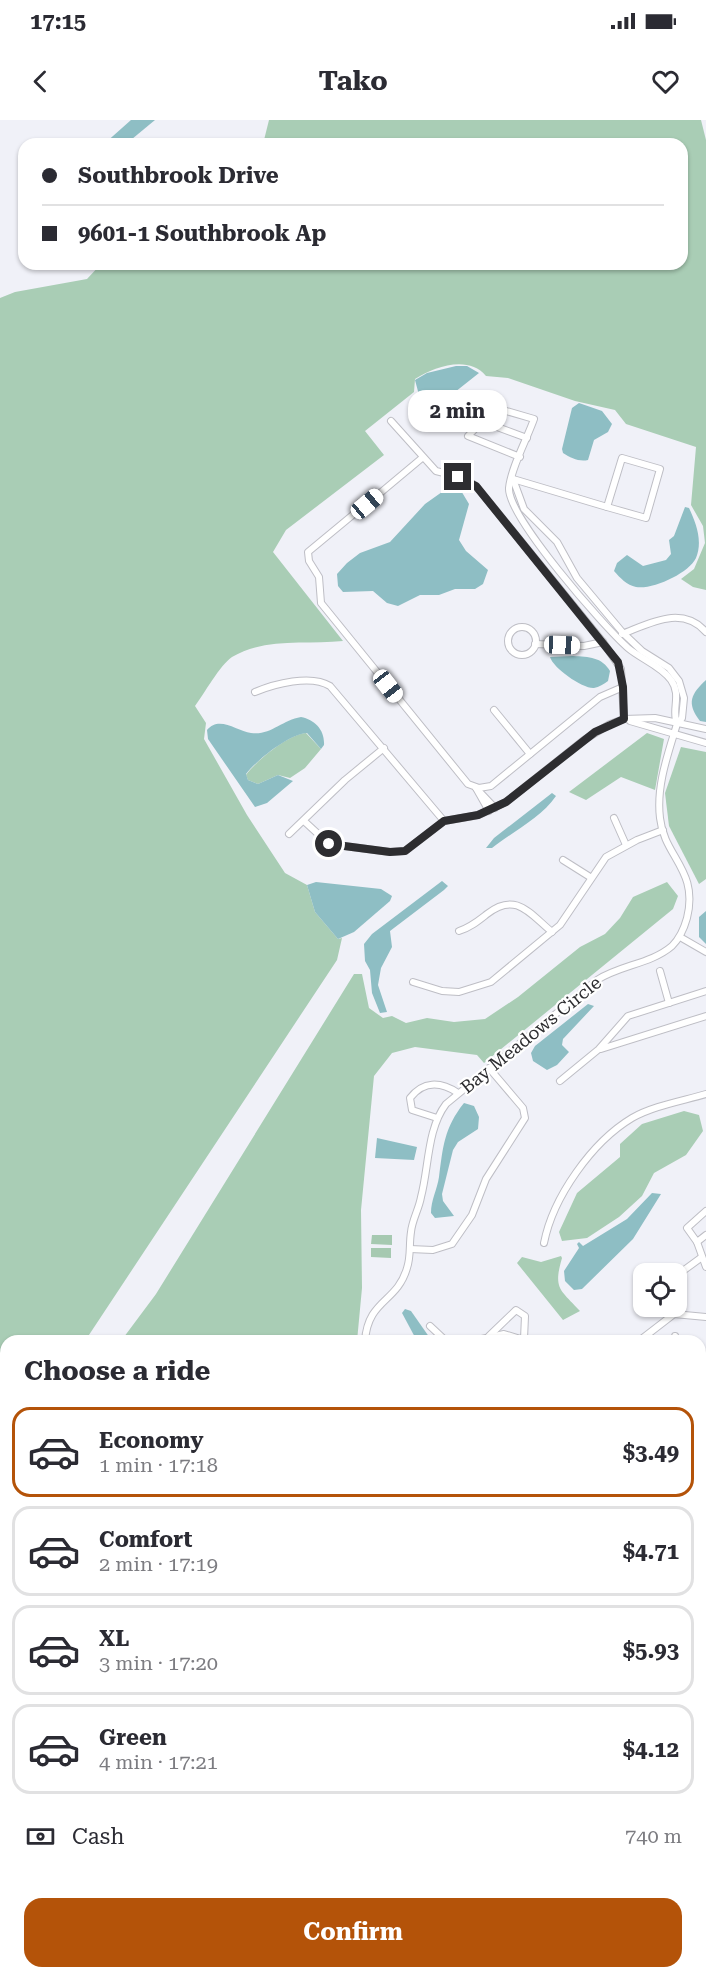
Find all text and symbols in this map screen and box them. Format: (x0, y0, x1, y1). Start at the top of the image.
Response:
text: 17:15 (30, 9, 86, 34)
icon: back (24, 65, 57, 98)
text: Tako (318, 65, 388, 97)
icon: heart (649, 65, 682, 98)
text: Southbrook Drive (78, 163, 279, 188)
text: 9601-1 Southbrook Ap (78, 221, 326, 246)
callout: 2 min (408, 390, 508, 432)
text: 2 min (430, 399, 485, 423)
route end (444, 463, 471, 490)
car (347, 486, 387, 522)
car (544, 635, 580, 655)
car (370, 666, 406, 706)
route start (315, 830, 342, 857)
street label: Bay Meadows Circle (456, 971, 605, 1098)
map controls (633, 1263, 687, 1317)
button: locate (633, 1263, 687, 1317)
text: Choose a ride (24, 1355, 210, 1387)
icon: car (27, 1425, 81, 1479)
text: Economy (99, 1428, 203, 1453)
text: $3.49 (623, 1440, 679, 1465)
text: 1 min · 17:18 (99, 1453, 218, 1477)
icon: car (27, 1524, 81, 1578)
text: Comfort (99, 1527, 192, 1552)
text: $4.71 (623, 1539, 679, 1564)
text: 2 min · 17:19 (99, 1552, 218, 1576)
icon: car (27, 1623, 81, 1677)
text: XL (99, 1626, 129, 1651)
text: $5.93 (623, 1638, 679, 1663)
text: 3 min · 17:20 (99, 1651, 218, 1675)
icon: car (27, 1722, 81, 1776)
text: Green (99, 1725, 167, 1750)
text: $4.12 (623, 1737, 679, 1762)
text: 4 min · 17:21 (99, 1750, 218, 1774)
icon: cash (24, 1820, 57, 1853)
text: Cash (72, 1824, 124, 1849)
text: 740 m (625, 1824, 682, 1848)
button: Confirm (24, 1898, 682, 1967)

